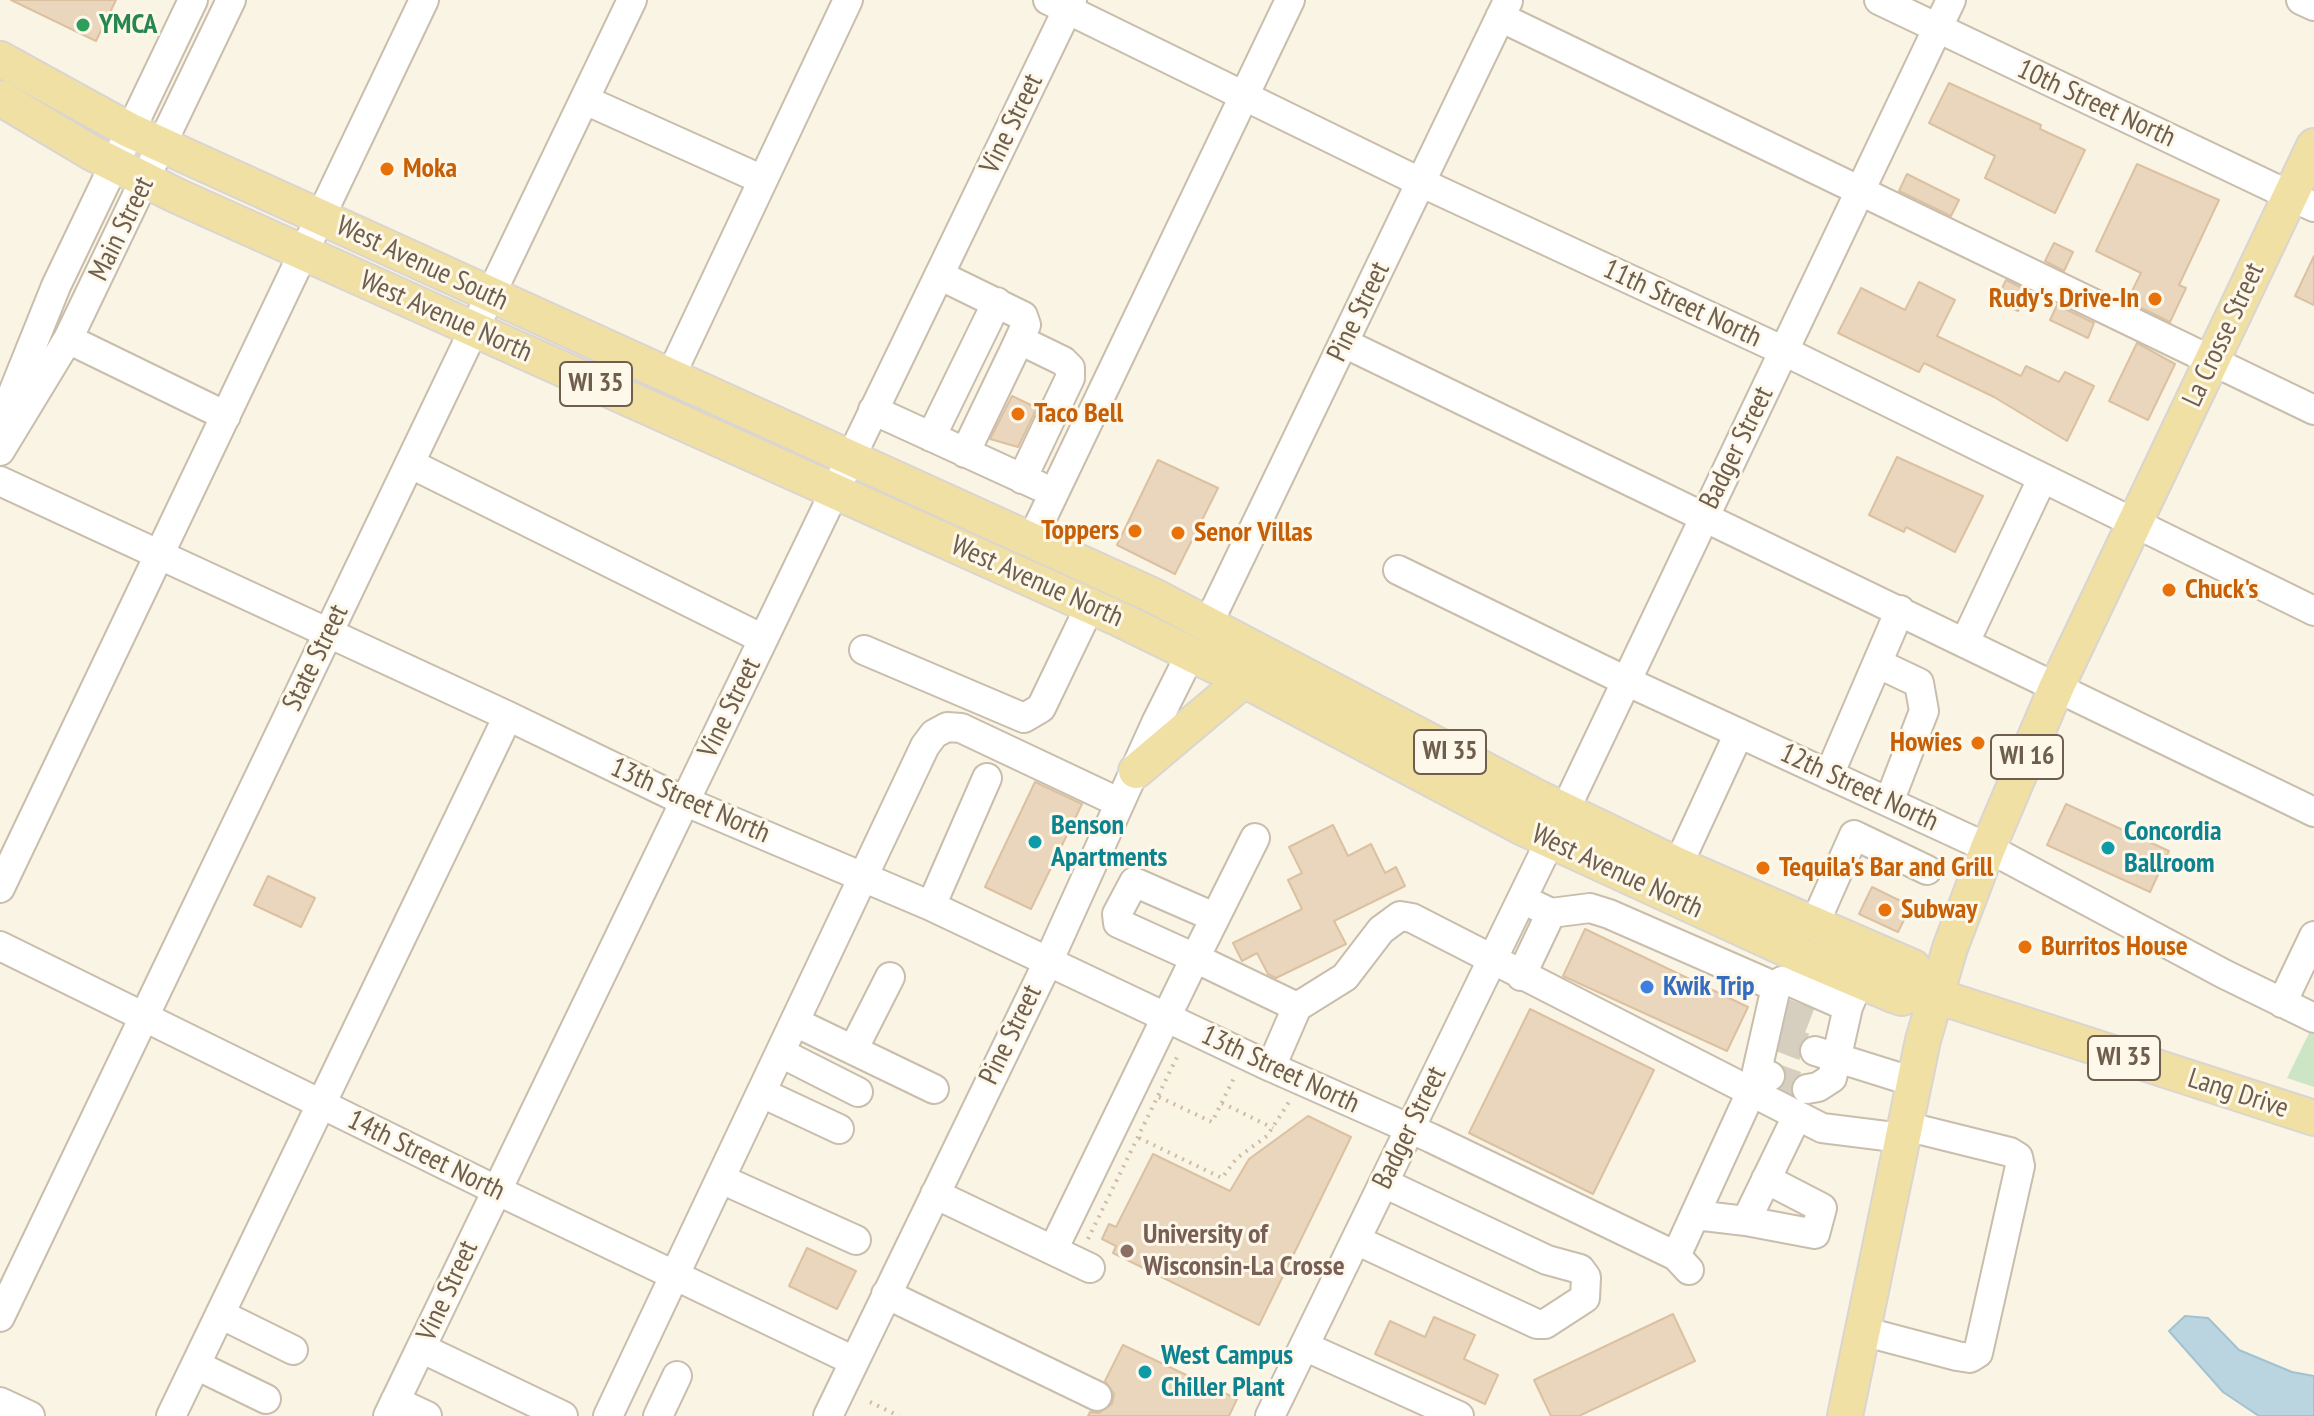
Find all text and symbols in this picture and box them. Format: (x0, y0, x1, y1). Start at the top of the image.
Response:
place label: YMCA (99, 8, 157, 42)
marker: YMCA (74, 16, 92, 34)
street label: 10th Street North (2012, 53, 2180, 155)
street label: Vine Street (973, 69, 1051, 179)
place label: Moka (403, 152, 457, 186)
marker: Moka (378, 160, 396, 178)
street label: Main Street (83, 172, 161, 286)
street label: West Avenue South (331, 210, 513, 318)
street label: 11th Street North (1598, 253, 1766, 355)
street label: Pine Street (1321, 257, 1397, 367)
street label: La Crosse Street (2176, 258, 2272, 412)
street label: West Avenue North (355, 264, 537, 370)
place label: Rudy's Drive-In (1989, 282, 2139, 316)
marker: Rudy's Drive-In (2146, 290, 2164, 308)
road number: WI 35 (560, 362, 632, 406)
street label: Badger Street (1693, 381, 1781, 515)
place label: Taco Bell (1034, 397, 1123, 431)
marker: Taco Bell (1009, 405, 1027, 423)
place label: Toppers (1041, 514, 1119, 548)
place label: Senor Villas (1194, 516, 1313, 550)
marker: Toppers (1126, 522, 1144, 540)
marker: Senor Villas (1169, 524, 1187, 542)
street label: West Avenue North (946, 529, 1128, 635)
place label: Chuck's (2185, 573, 2258, 607)
marker: Chuck's (2160, 581, 2178, 599)
street label: State Street (276, 599, 356, 717)
street label: Vine Street (691, 653, 769, 763)
place label: Howies (1890, 726, 1962, 760)
road number: WI 35 (1414, 730, 1486, 774)
marker: Howies (1969, 734, 1987, 752)
road number: WI 16 (1991, 735, 2063, 779)
street label: 12th Street North (1775, 737, 1943, 839)
street label: 13th Street North (605, 751, 775, 851)
place label: Benson Apartments (1051, 809, 1167, 875)
place label: Concordia Ballroom (2124, 815, 2221, 881)
street label: West Avenue North (1526, 818, 1708, 926)
marker: Benson Apartments (1026, 833, 1044, 851)
marker: Concordia Ballroom (2099, 839, 2117, 857)
place label: Tequila's Bar and Grill (1779, 851, 1993, 885)
marker: Tequila's Bar and Grill (1754, 859, 1772, 877)
place label: Subway (1901, 893, 1977, 927)
marker: Subway (1876, 901, 1894, 919)
place label: Burritos House (2041, 930, 2188, 964)
marker: Burritos House (2016, 938, 2034, 956)
place label: Kwik Trip (1663, 970, 1754, 1004)
marker: Kwik Trip (1638, 978, 1656, 996)
street label: Pine Street (973, 980, 1049, 1090)
street label: 13th Street North (1196, 1019, 1364, 1121)
road number: WI 35 (2088, 1036, 2160, 1080)
street label: Badger Street (1366, 1061, 1454, 1195)
street label: Lang Drive (2184, 1062, 2292, 1126)
street label: 14th Street North (342, 1104, 510, 1208)
place label: University of Wisconsin-La Crosse (1143, 1218, 1345, 1284)
street label: Vine Street (410, 1236, 486, 1346)
marker: University of Wisconsin-La Crosse (1118, 1242, 1136, 1260)
place label: West Campus Chiller Plant (1161, 1339, 1293, 1405)
marker: West Campus Chiller Plant (1136, 1363, 1154, 1381)

